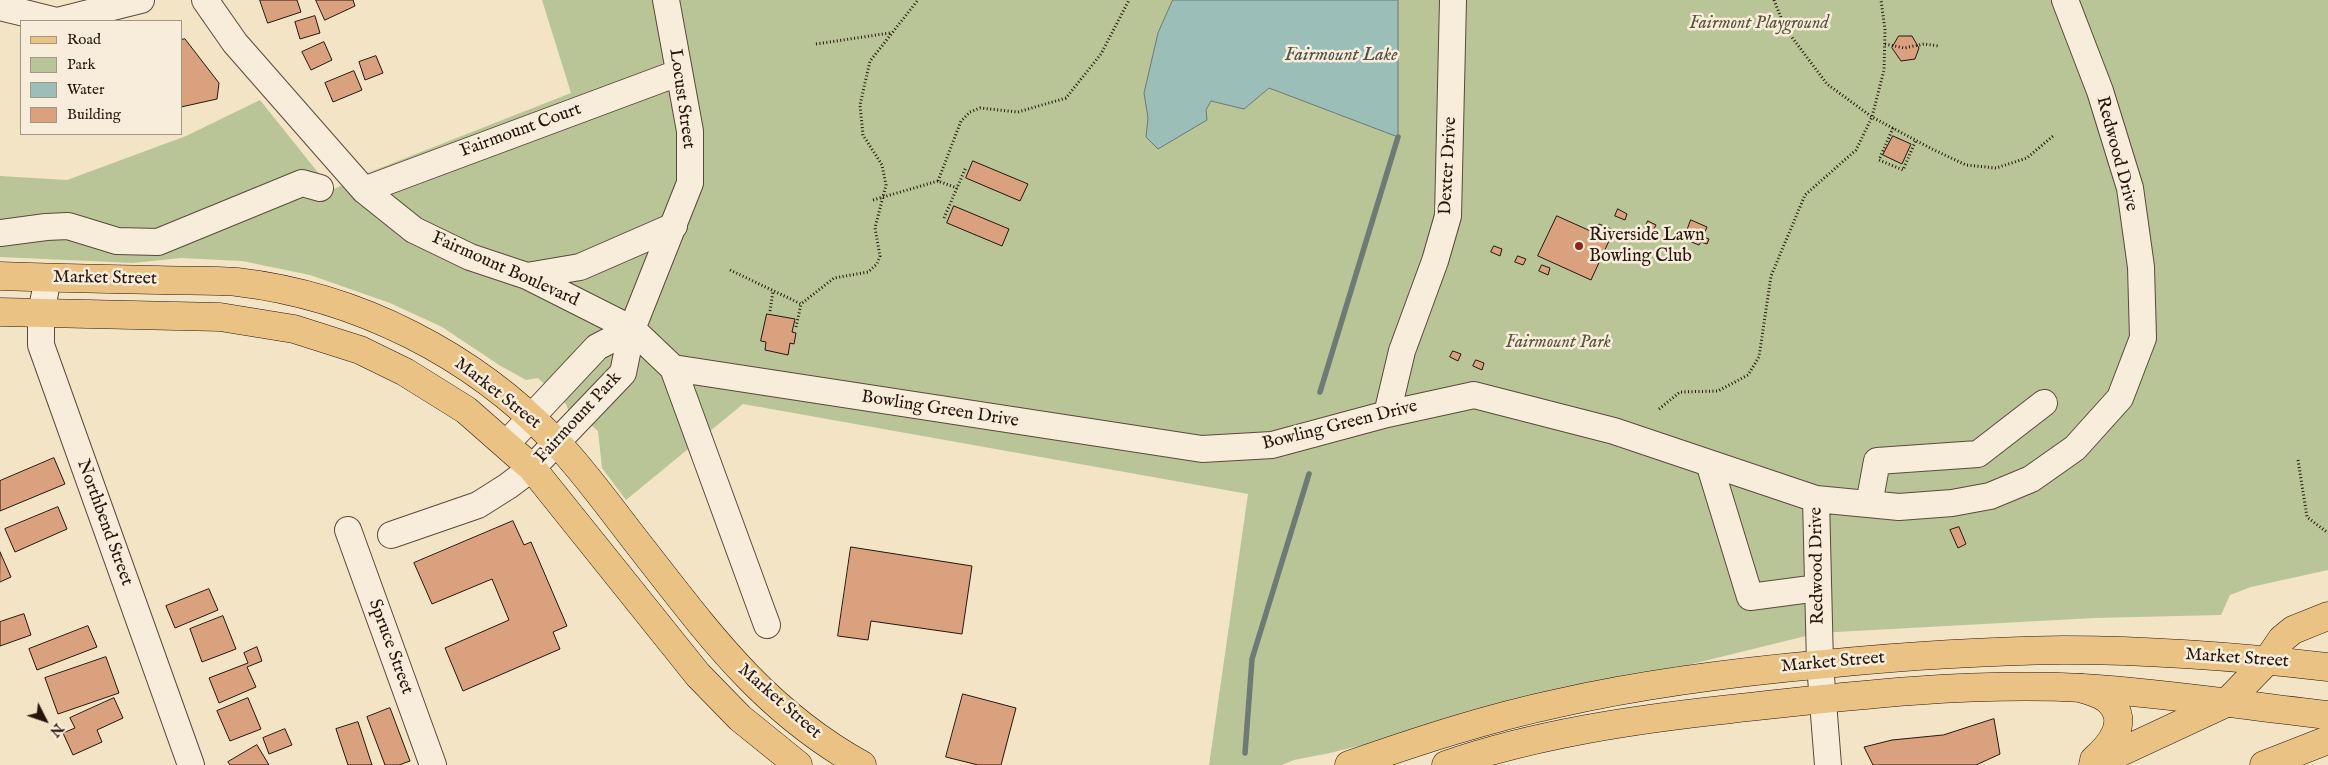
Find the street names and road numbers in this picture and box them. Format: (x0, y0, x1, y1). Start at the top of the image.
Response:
street label: Locust Street (663, 48, 699, 150)
street label: Redwood Drive (2090, 94, 2142, 214)
street label: Fairmount Court (457, 99, 585, 163)
street label: Dexter Drive (1436, 116, 1462, 216)
street label: Fairmount Boulevard (428, 228, 582, 312)
street label: Market Street (53, 267, 157, 291)
street label: Market Street (449, 354, 545, 434)
street label: Fairmount Park (531, 368, 627, 468)
street label: Bowling Green Drive (860, 387, 1020, 433)
street label: Bowling Green Drive (1260, 396, 1420, 456)
street label: Northbend Street (71, 457, 137, 589)
street label: Redwood Drive (1806, 507, 1830, 625)
street label: Spruce Street (363, 597, 417, 697)
street label: Market Street (2184, 645, 2290, 673)
street label: Market Street (1780, 648, 1886, 678)
street label: Market Street (733, 660, 825, 744)

